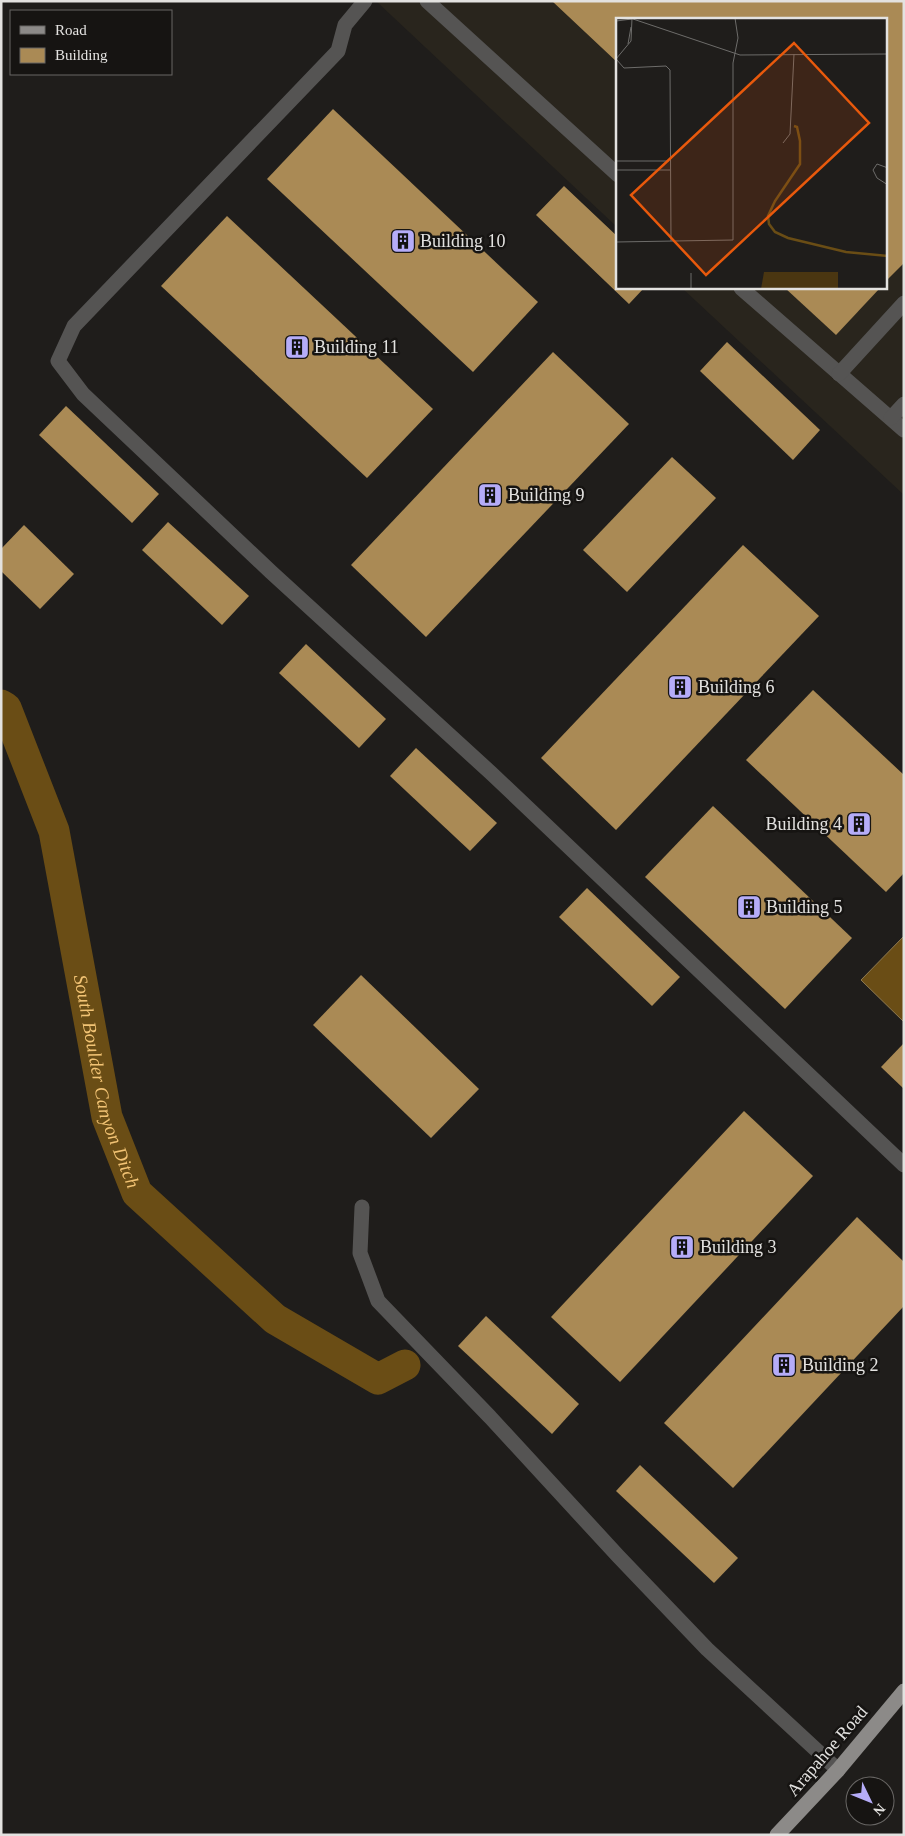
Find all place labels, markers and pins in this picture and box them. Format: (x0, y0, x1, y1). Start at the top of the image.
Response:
building icon: Building 10 (390, 228, 416, 254)
place label: Building 10 (420, 231, 506, 251)
building icon: Building 11 (284, 334, 310, 360)
place label: Building 11 (314, 337, 399, 357)
building icon: Building 9 (477, 482, 503, 508)
place label: Building 9 (508, 485, 585, 505)
building icon: Building 6 (667, 674, 693, 700)
place label: Building 6 (698, 677, 775, 697)
building icon: Building 4 (846, 811, 872, 837)
place label: Building 4 (765, 814, 842, 834)
building icon: Building 5 (736, 894, 762, 920)
place label: Building 5 (766, 897, 843, 917)
building icon: Building 3 (669, 1234, 695, 1260)
place label: Building 3 (700, 1237, 777, 1257)
building icon: Building 2 (771, 1352, 797, 1378)
place label: Building 2 (802, 1355, 879, 1375)

